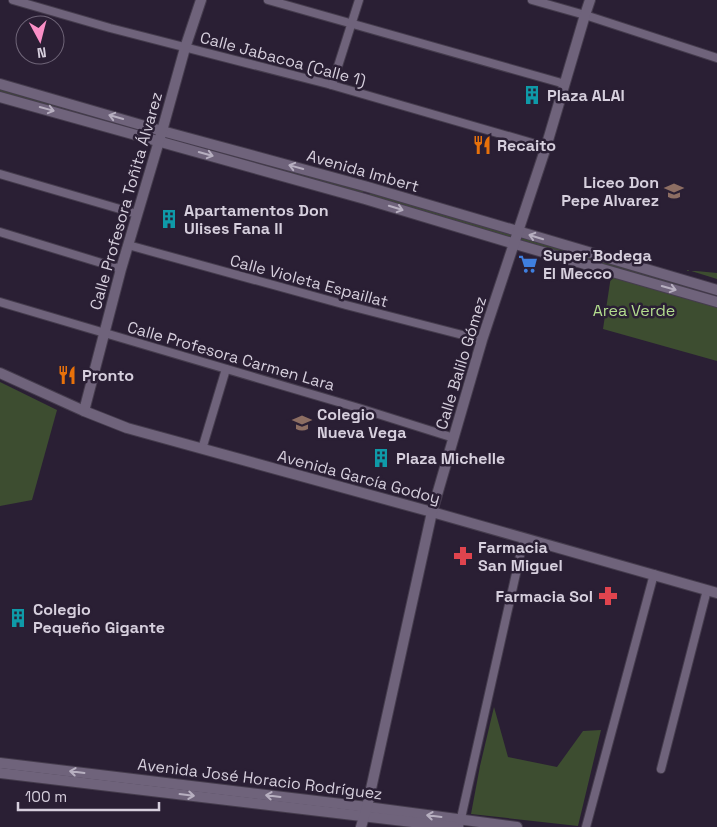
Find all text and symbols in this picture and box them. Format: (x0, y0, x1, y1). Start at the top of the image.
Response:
north arrow (15, 15, 65, 65)
street label: Calle Jabacoa (Calle 1) (198, 27, 368, 91)
text: N (36, 43, 47, 62)
building icon: Plaza ALAI (521, 84, 543, 106)
place label: Plaza ALAI (547, 85, 625, 106)
street label: Calle Profesora Toñita Álvarez (85, 90, 167, 312)
one-way arrow (39, 105, 55, 115)
one-way arrow (108, 112, 124, 122)
restaurant icon: Recaito (471, 134, 493, 156)
place label: Recaito (497, 135, 556, 156)
street label: Avenida Imbert (304, 145, 422, 197)
one-way arrow (198, 149, 214, 159)
one-way arrow (288, 162, 304, 172)
place label: Liceo Don Pepe Alvarez (561, 172, 659, 211)
school or university icon: Liceo Don Pepe Alvarez (663, 180, 685, 202)
place label: Apartamentos Don Ulises Fana II (184, 200, 329, 239)
one-way arrow (388, 204, 404, 214)
building icon: Apartamentos Don Ulises Fana II (158, 208, 180, 230)
one-way arrow (528, 231, 544, 241)
place label: Super Bodega El Mecco (543, 245, 652, 284)
street label: Calle Violeta Espaillat (228, 250, 390, 312)
supermarket icon: Super Bodega El Mecco (517, 253, 539, 275)
one-way arrow (661, 284, 677, 294)
street label: Calle Balilo Gómez (431, 294, 491, 432)
park label: Area Verde (593, 300, 675, 321)
street label: Calle Profesora Carmen Lara (125, 316, 337, 396)
restaurant icon: Pronto (56, 364, 78, 386)
place label: Pronto (82, 365, 134, 386)
place label: Colegio Nueva Vega (317, 404, 406, 443)
school or university icon: Colegio Nueva Vega (291, 412, 313, 434)
street label: Avenida García Godoy (275, 445, 443, 509)
building icon: Plaza Michelle (370, 447, 392, 469)
place label: Plaza Michelle (396, 448, 505, 469)
place label: Farmacia San Miguel (478, 537, 563, 576)
pharmacy icon: Farmacia San Miguel (452, 545, 474, 567)
pharmacy icon: Farmacia Sol (597, 585, 619, 607)
place label: Farmacia Sol (496, 586, 593, 607)
place label: Colegio Pequeño Gigante (33, 599, 165, 638)
building icon: Colegio Pequeño Gigante (7, 607, 29, 629)
street label: Avenida José Horacio Rodríguez (136, 754, 384, 804)
one-way arrow (69, 767, 85, 777)
scale bar (18, 780, 159, 812)
text: 100 m (25, 787, 67, 806)
one-way arrow (179, 790, 195, 800)
one-way arrow (265, 791, 281, 801)
one-way arrow (426, 810, 442, 820)

